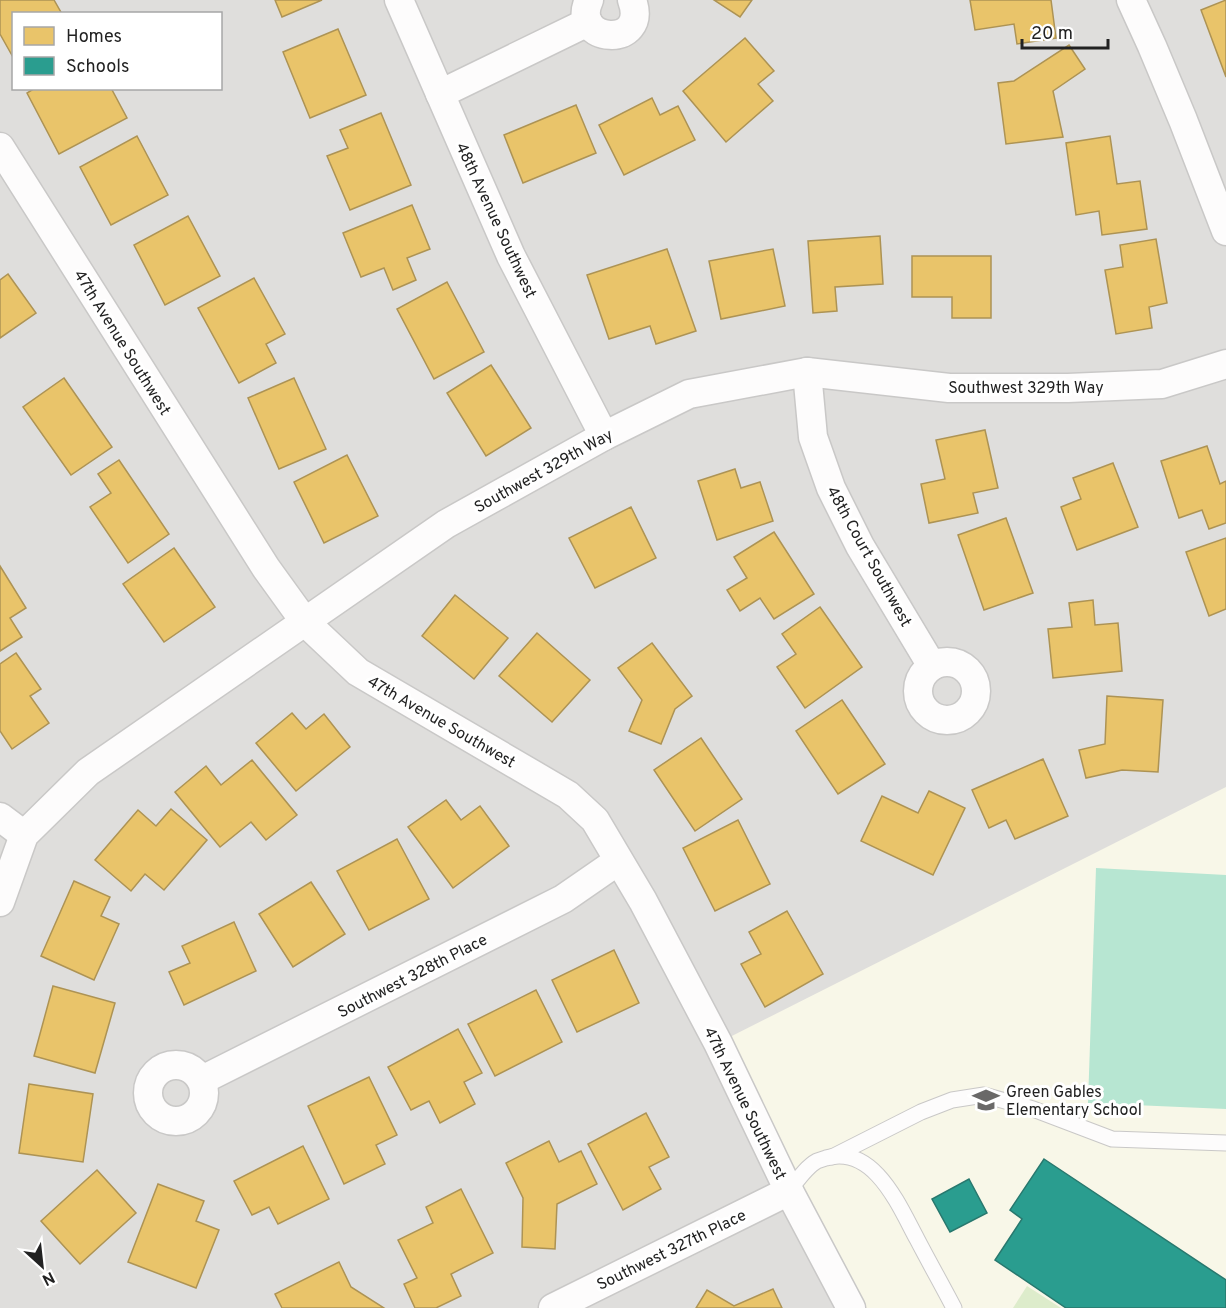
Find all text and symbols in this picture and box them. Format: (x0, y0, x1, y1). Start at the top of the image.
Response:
legend (12, 12, 222, 90)
scale bar (1022, 12, 1108, 50)
text: 20 m (1031, 23, 1073, 46)
text: Homes (66, 26, 122, 49)
text: Schools (66, 56, 129, 79)
street label: 48th Avenue Southwest (450, 140, 540, 302)
street label: 47th Avenue Southwest (68, 267, 174, 419)
street label: Southwest 329th Way (948, 379, 1104, 399)
street label: Southwest 329th Way (471, 425, 617, 518)
street label: 48th Court Southwest (821, 483, 915, 631)
street label: 47th Avenue Southwest (363, 672, 519, 773)
street label: Southwest 328th Place (335, 930, 491, 1023)
street label: 47th Avenue Southwest (698, 1024, 790, 1184)
place label: Green Gables Elementary School (1006, 1083, 1142, 1121)
school or university icon: Green Gables Elementary School (971, 1085, 1001, 1115)
street label: Southwest 327th Place (594, 1206, 750, 1296)
north arrow (12, 1236, 72, 1296)
text: N (38, 1266, 58, 1289)

